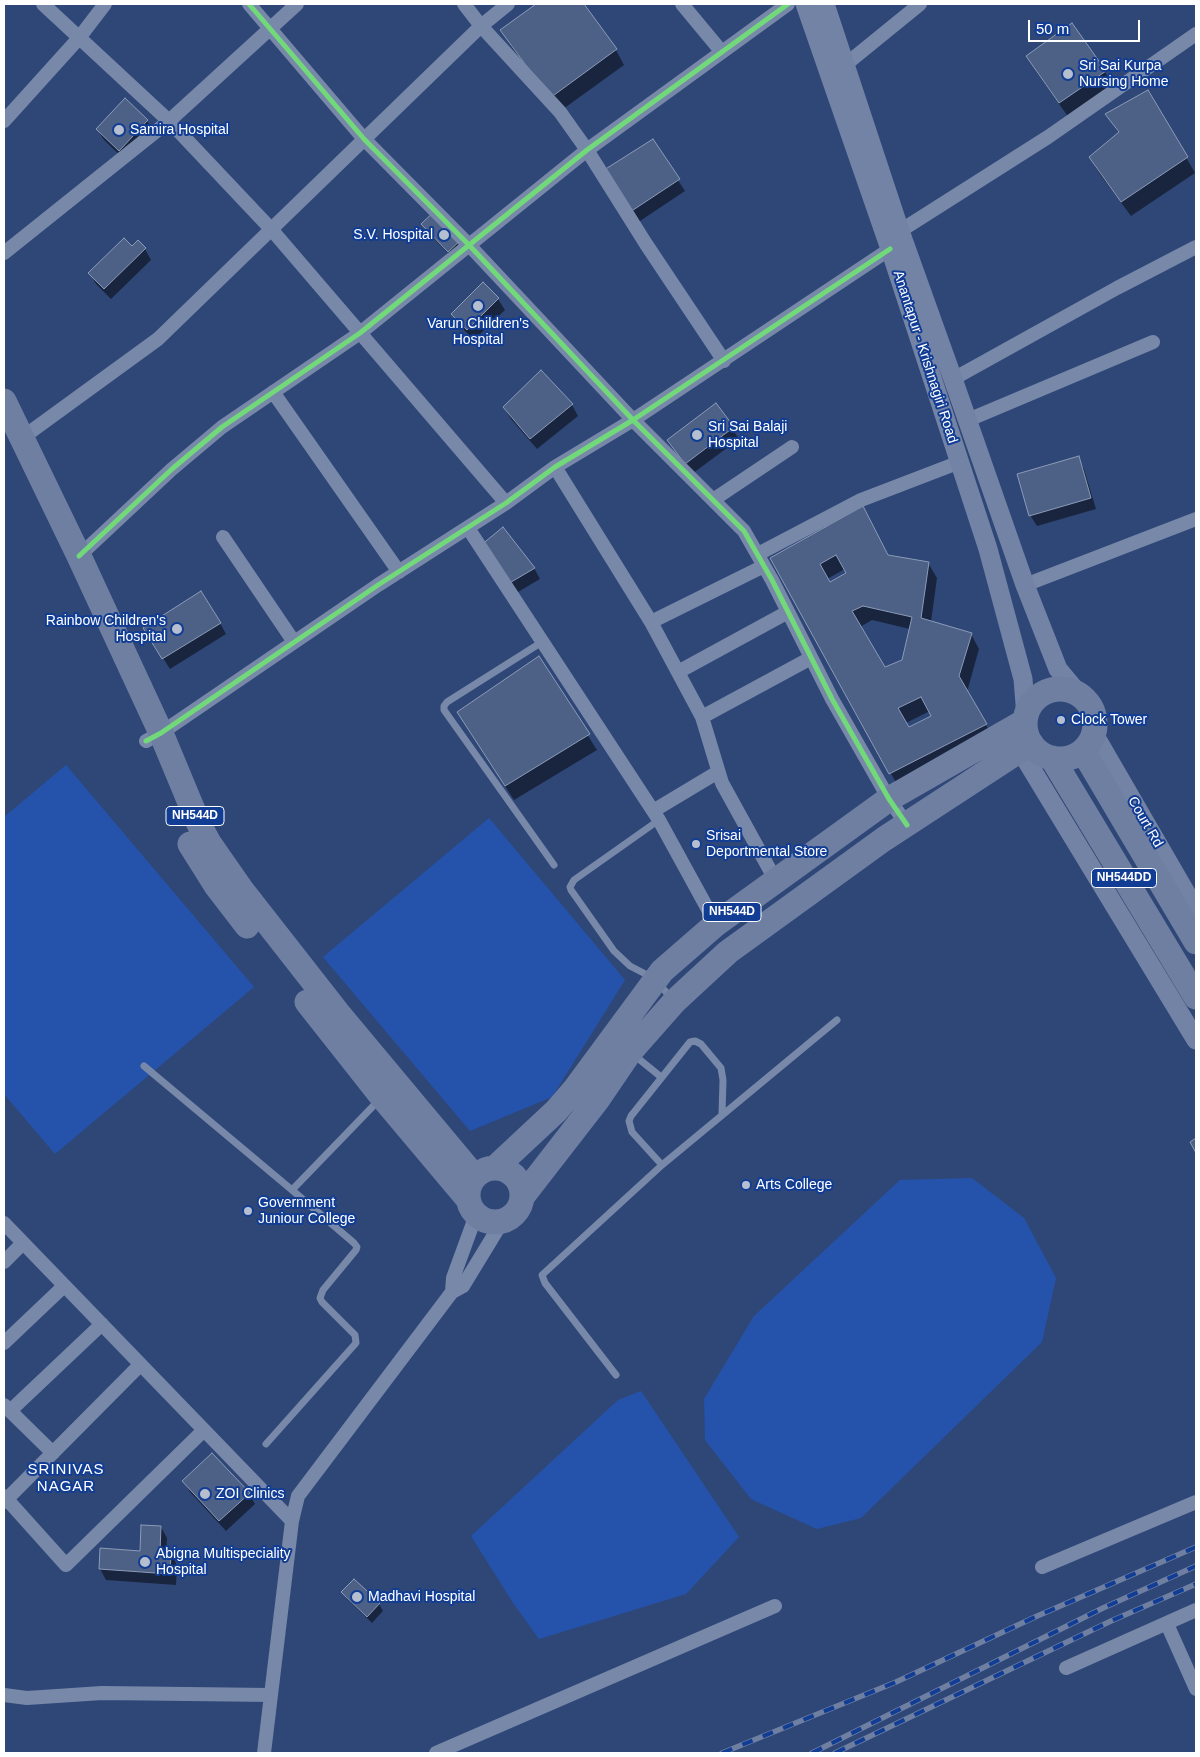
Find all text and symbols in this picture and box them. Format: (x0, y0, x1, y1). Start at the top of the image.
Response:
scale bar (1030, 10, 1142, 42)
text: 50 m (1036, 20, 1069, 37)
place label: Sri Sai Kurpa Nursing Home (1079, 58, 1168, 90)
marker: Sri Sai Kurpa Nursing Home (1061, 67, 1075, 81)
place label: Samira Hospital (130, 122, 229, 138)
marker: Samira Hospital (112, 123, 126, 137)
place label: S.V. Hospital (353, 227, 433, 243)
marker: S.V. Hospital (437, 228, 451, 242)
street label: Anantapur - Krishnagiri Road (889, 269, 961, 445)
marker: Varun Children's Hospital (471, 299, 485, 313)
place label: Varun Children's Hospital (427, 316, 529, 348)
place label: Sri Sai Balaji Hospital (708, 419, 787, 452)
marker: Sri Sai Balaji Hospital (690, 428, 704, 442)
place label: Rainbow Children's Hospital (46, 613, 166, 646)
marker: Rainbow Children's Hospital (170, 622, 184, 636)
place label: Clock Tower (1071, 712, 1147, 728)
marker: Clock Tower (1055, 714, 1067, 726)
street label: Court Rd (1124, 794, 1166, 850)
road number: NH544D (166, 806, 224, 826)
place label: Srisai Deportmental Store (706, 828, 827, 860)
marker: Srisai Deportmental Store (690, 838, 702, 850)
road number: NH544DD (1092, 868, 1156, 888)
road number: NH544D (703, 902, 761, 922)
place label: Arts College (756, 1177, 832, 1193)
marker: Arts College (740, 1179, 752, 1191)
place label: Government Juniour College (258, 1195, 355, 1228)
marker: Government Juniour College (242, 1205, 254, 1217)
district label: SRINIVAS NAGAR (27, 1461, 105, 1496)
place label: ZOI Clinics (216, 1486, 284, 1502)
marker: ZOI Clinics (198, 1487, 212, 1501)
place label: Abigna Multispeciality Hospital (156, 1546, 291, 1578)
marker: Abigna Multispeciality Hospital (138, 1555, 152, 1569)
place label: Madhavi Hospital (368, 1589, 475, 1605)
marker: Madhavi Hospital (350, 1590, 364, 1604)

